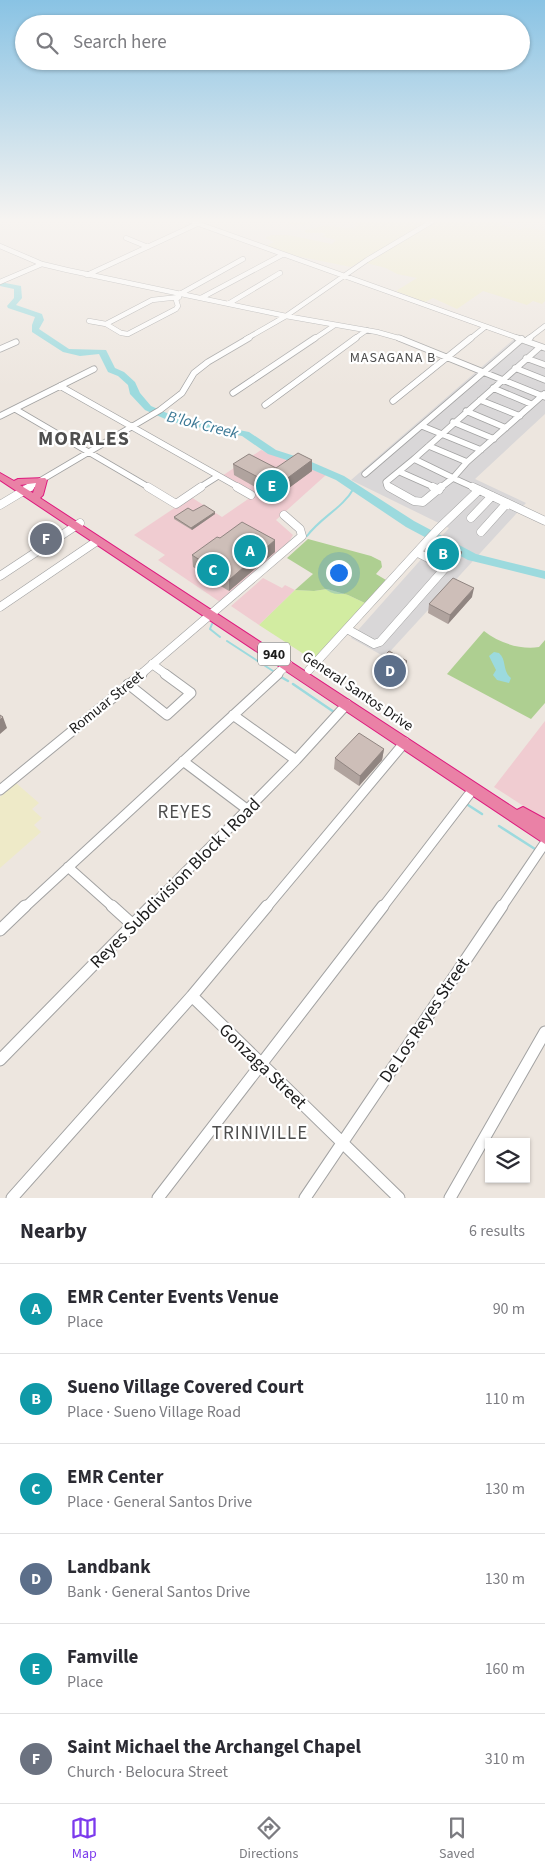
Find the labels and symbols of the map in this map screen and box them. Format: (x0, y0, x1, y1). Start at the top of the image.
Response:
district label: MASAGANA B (350, 348, 436, 368)
water label: B'lok Creek (165, 405, 241, 445)
district label: MORALES (38, 425, 130, 453)
pin: E (256, 467, 288, 505)
pin: F (30, 520, 62, 558)
pin: A (234, 532, 266, 570)
pin: B (427, 535, 459, 573)
pin: C (197, 551, 229, 589)
your location (326, 560, 352, 586)
road number: 940 (258, 642, 290, 666)
street label: General Santos Drive (299, 647, 417, 735)
pin: D (374, 652, 406, 690)
street label: Romuar Street (65, 666, 148, 739)
street label: Reyes Subdivision Block I Road (85, 793, 266, 974)
district label: REYES (157, 799, 213, 826)
street label: De Los Reyes Street (373, 953, 475, 1088)
street label: Gonzaga Street (213, 1018, 312, 1115)
district label: TRINIVILLE (212, 1120, 308, 1147)

